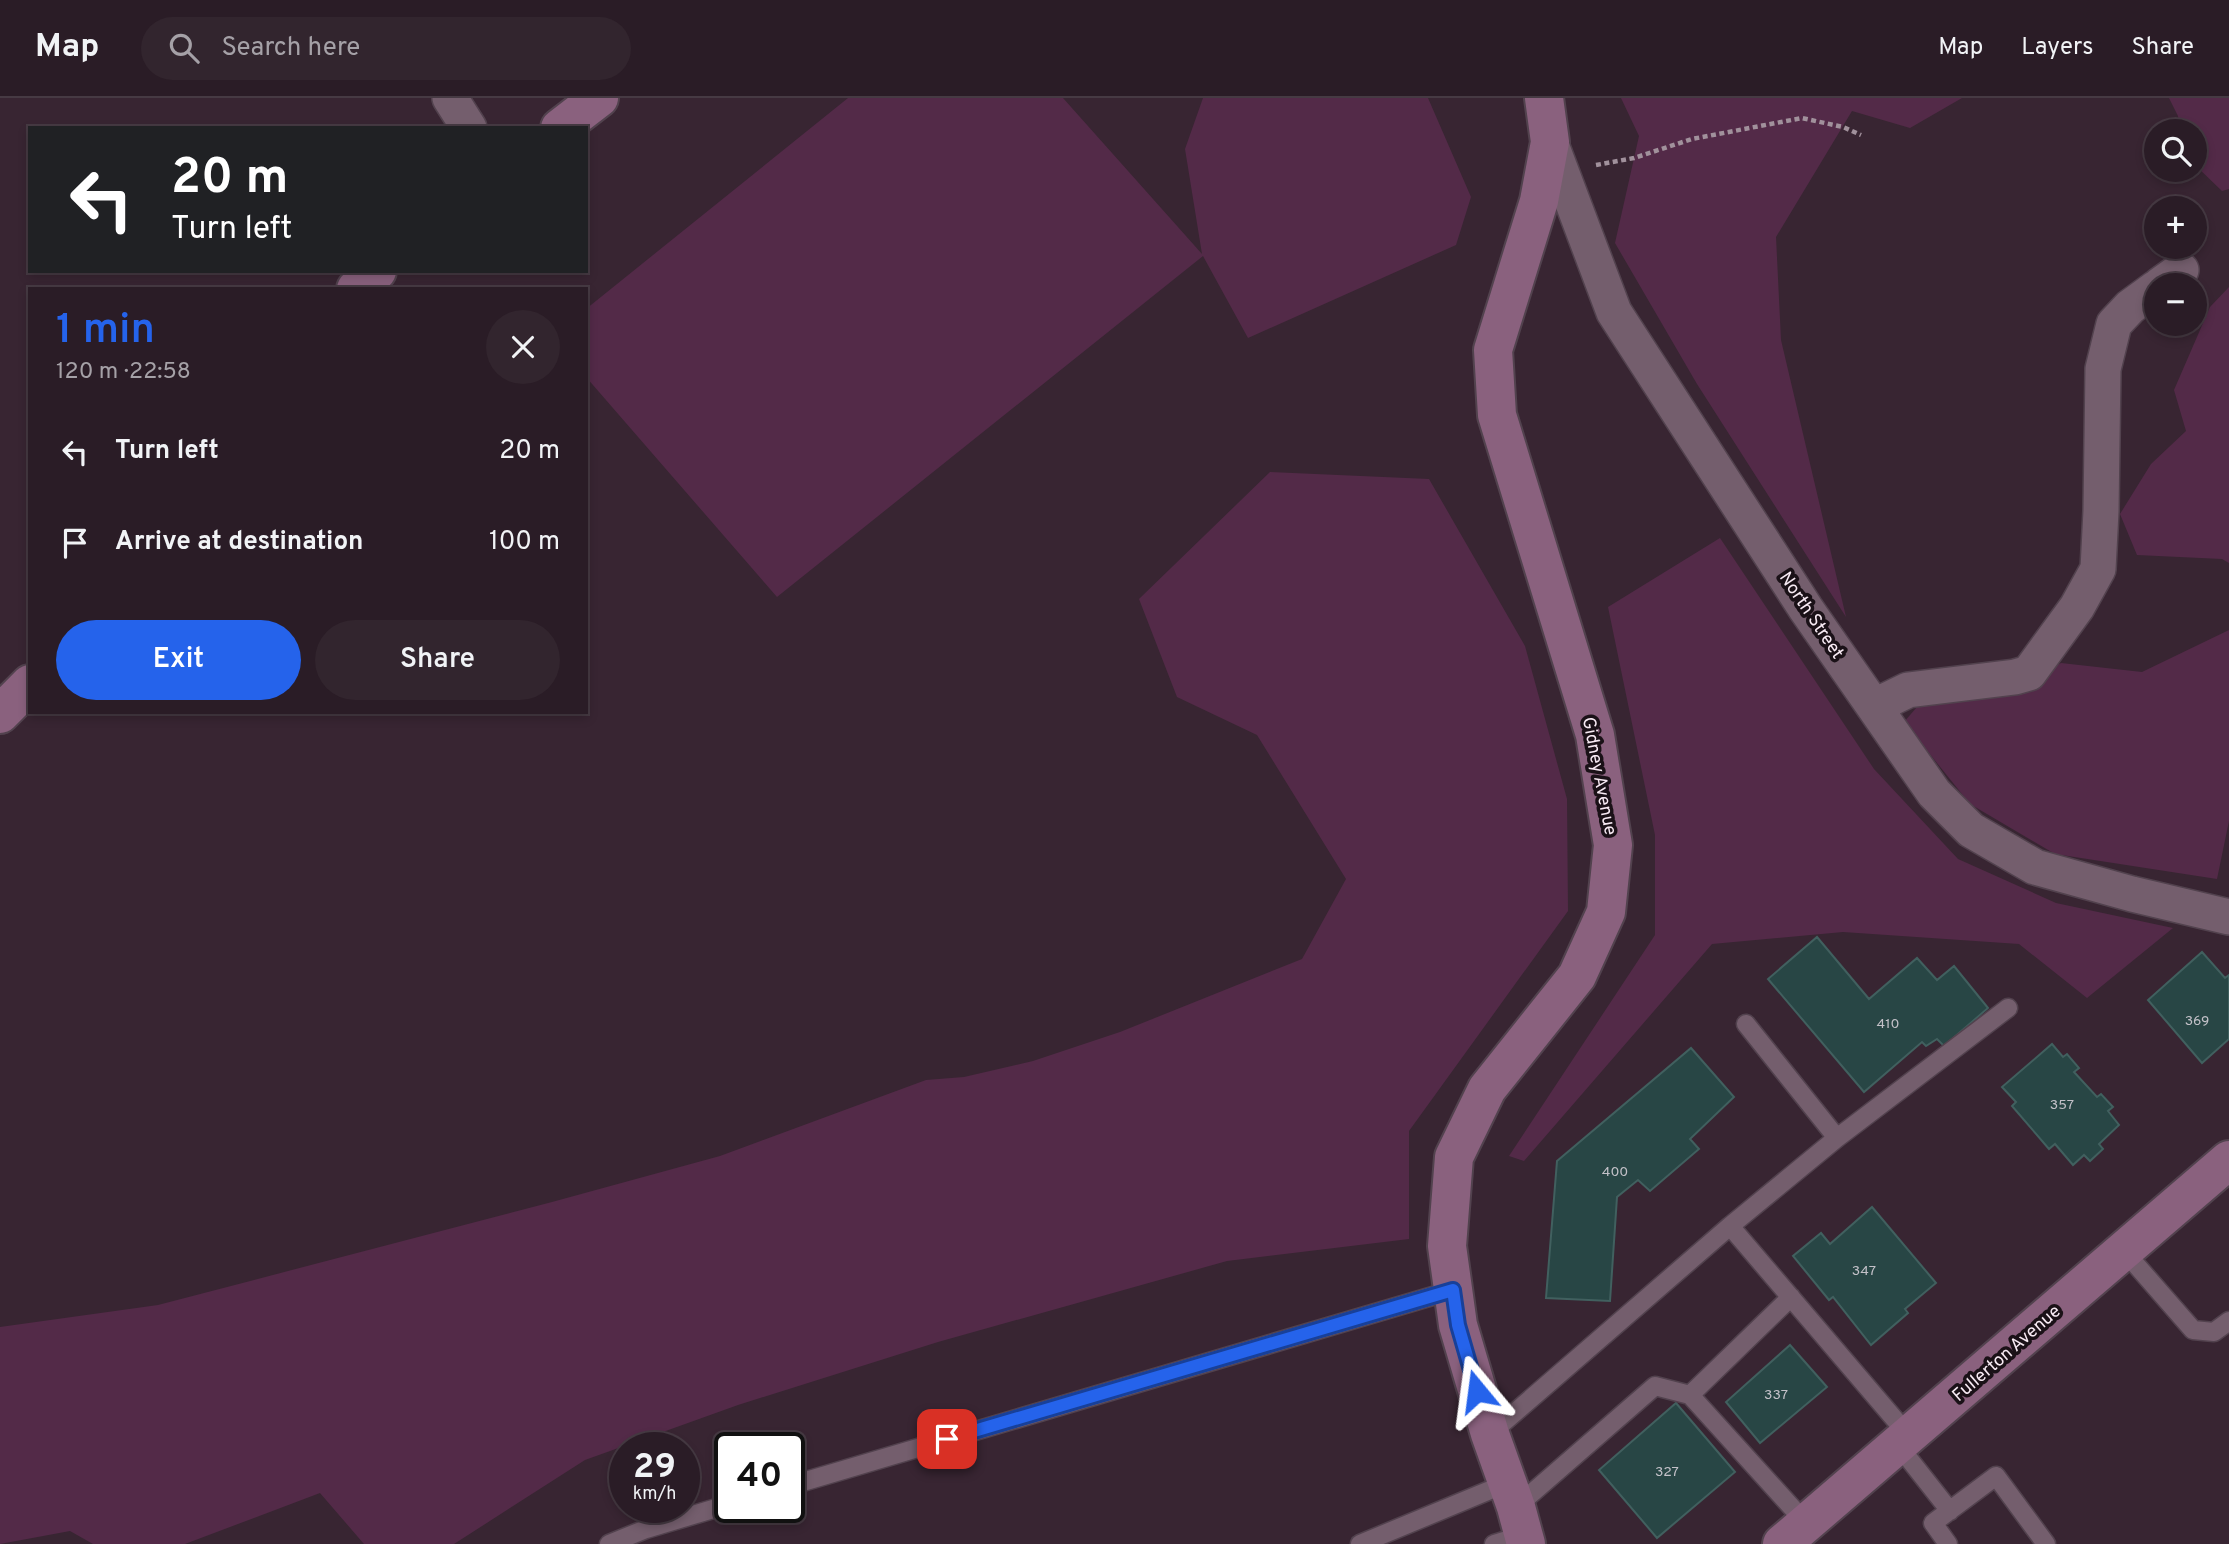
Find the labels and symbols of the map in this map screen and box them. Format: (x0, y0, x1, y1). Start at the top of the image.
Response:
street label: North Street (1773, 568, 1848, 664)
street label: Gidney Avenue (1576, 715, 1621, 837)
house number: 369 (2185, 1013, 2209, 1030)
house number: 410 (1877, 1016, 1899, 1033)
house number: 357 (2050, 1097, 2074, 1114)
house number: 400 (1602, 1164, 1628, 1181)
house number: 347 (1852, 1263, 1876, 1280)
street label: Fullerton Avenue (1948, 1301, 2066, 1408)
position arrow (1440, 1354, 1514, 1428)
house number: 337 (1764, 1387, 1788, 1404)
pin (917, 1409, 977, 1469)
speed limit sign: 40 (714, 1432, 805, 1523)
house number: 327 (1655, 1464, 1679, 1481)

